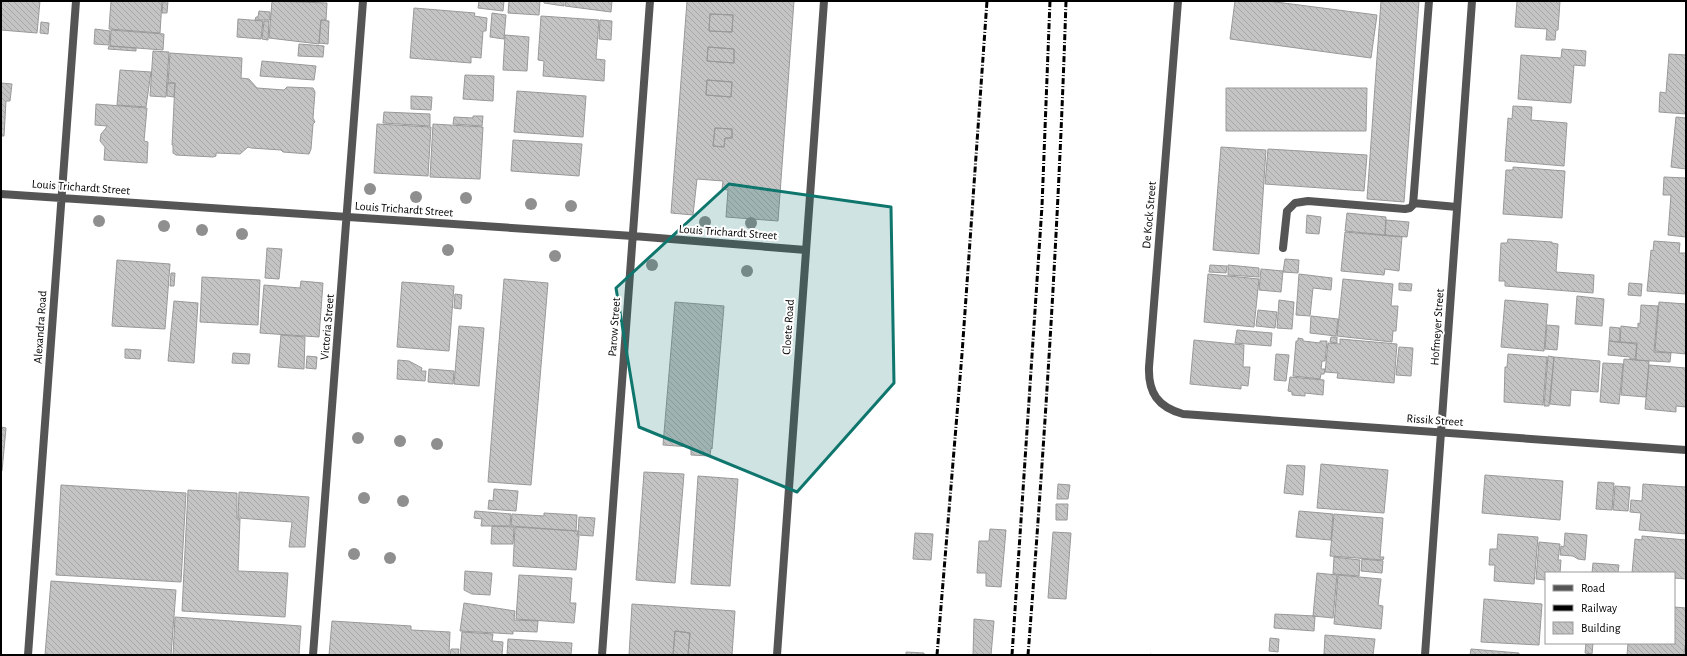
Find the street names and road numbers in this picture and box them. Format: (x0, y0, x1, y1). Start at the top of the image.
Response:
street label: Louis Trichardt Street (31, 178, 131, 196)
street label: De Kock Street (1140, 181, 1158, 249)
street label: Louis Trichardt Street (354, 200, 454, 218)
street label: Louis Trichardt Street (678, 223, 778, 241)
street label: Hofmeyer Street (1428, 288, 1447, 366)
street label: Alexandra Road (31, 290, 49, 364)
street label: Victoria Street (318, 293, 336, 361)
street label: Parow Street (606, 297, 622, 357)
street label: Cloete Road (780, 299, 796, 355)
street label: Rissik Street (1406, 412, 1464, 428)

